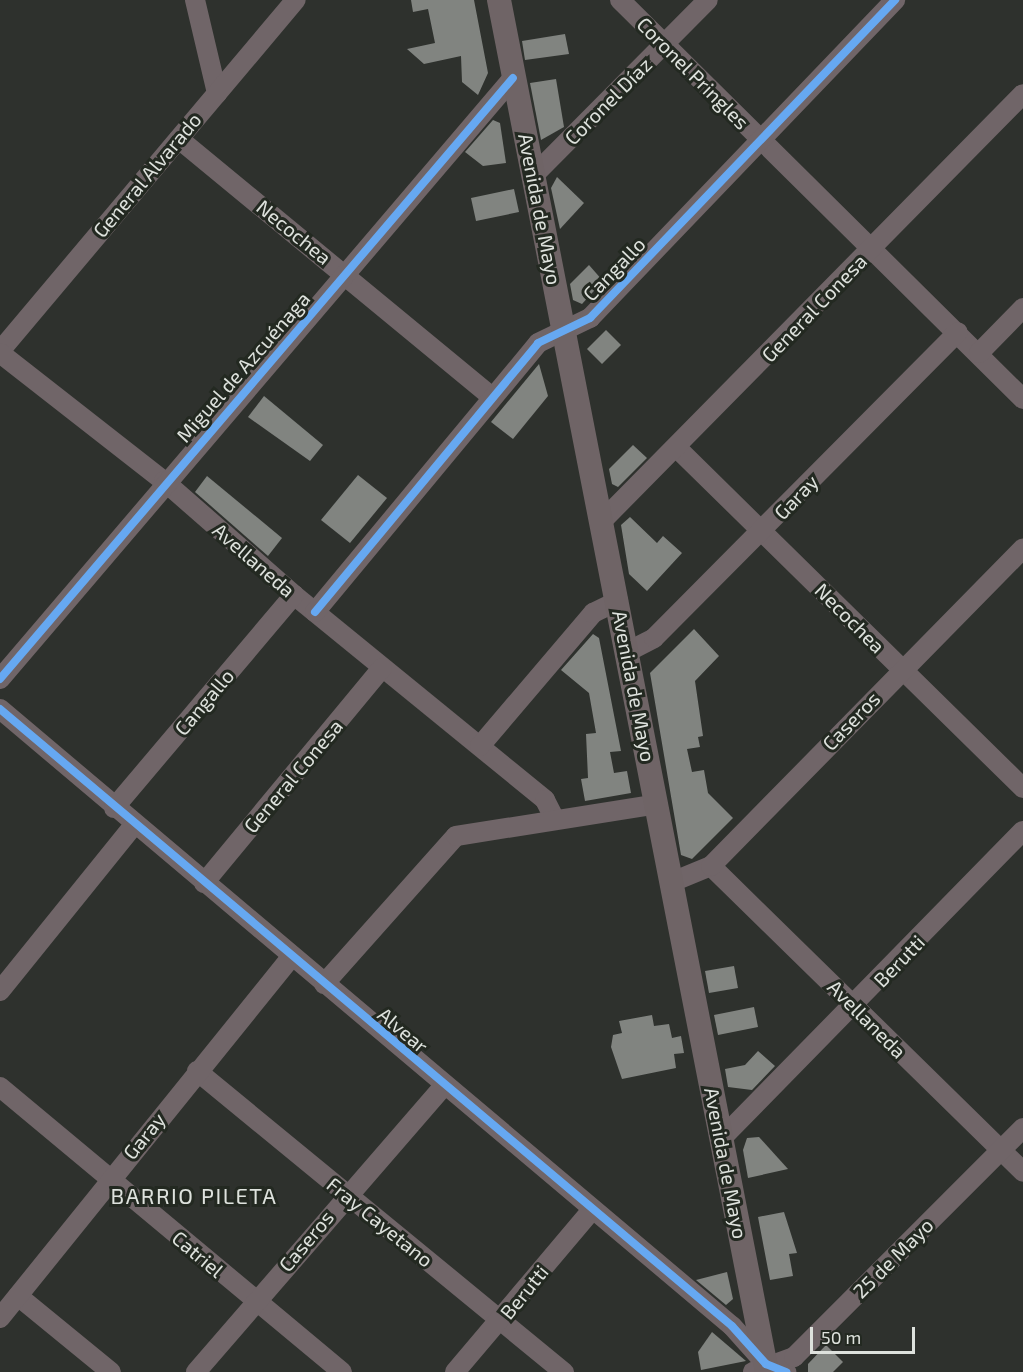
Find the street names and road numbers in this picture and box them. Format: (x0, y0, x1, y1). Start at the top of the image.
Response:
street label: Coronel Pringles (632, 12, 754, 134)
street label: Coronel Díaz (559, 52, 657, 150)
street label: General Alvarado (88, 107, 206, 243)
street label: Avenida de Mayo (514, 131, 566, 287)
street label: Necochea (252, 195, 336, 269)
street label: Cangallo (578, 232, 650, 306)
street label: General Conesa (756, 249, 872, 367)
street label: Miguel de Azcuénaga (171, 287, 315, 447)
street label: Garay (769, 470, 823, 524)
street label: Avellaneda (208, 518, 300, 602)
street label: Necochea (810, 578, 890, 658)
street label: Avenida de Mayo (608, 608, 660, 764)
street label: Cangallo (169, 664, 239, 740)
street label: Caseros (817, 687, 885, 755)
street label: General Conesa (238, 714, 348, 838)
street label: Berutti (869, 930, 929, 992)
street label: Avellaneda (823, 975, 911, 1063)
street label: Alvear (373, 1002, 433, 1058)
street label: Avenida de Mayo (700, 1085, 752, 1241)
street label: Garay (118, 1108, 170, 1164)
street label: Fray Cayetano (322, 1172, 438, 1272)
street label: Caseros (273, 1205, 339, 1277)
street label: 25 de Mayo (848, 1213, 938, 1303)
street label: Catriel (167, 1226, 229, 1282)
street label: Berutti (495, 1260, 553, 1324)

